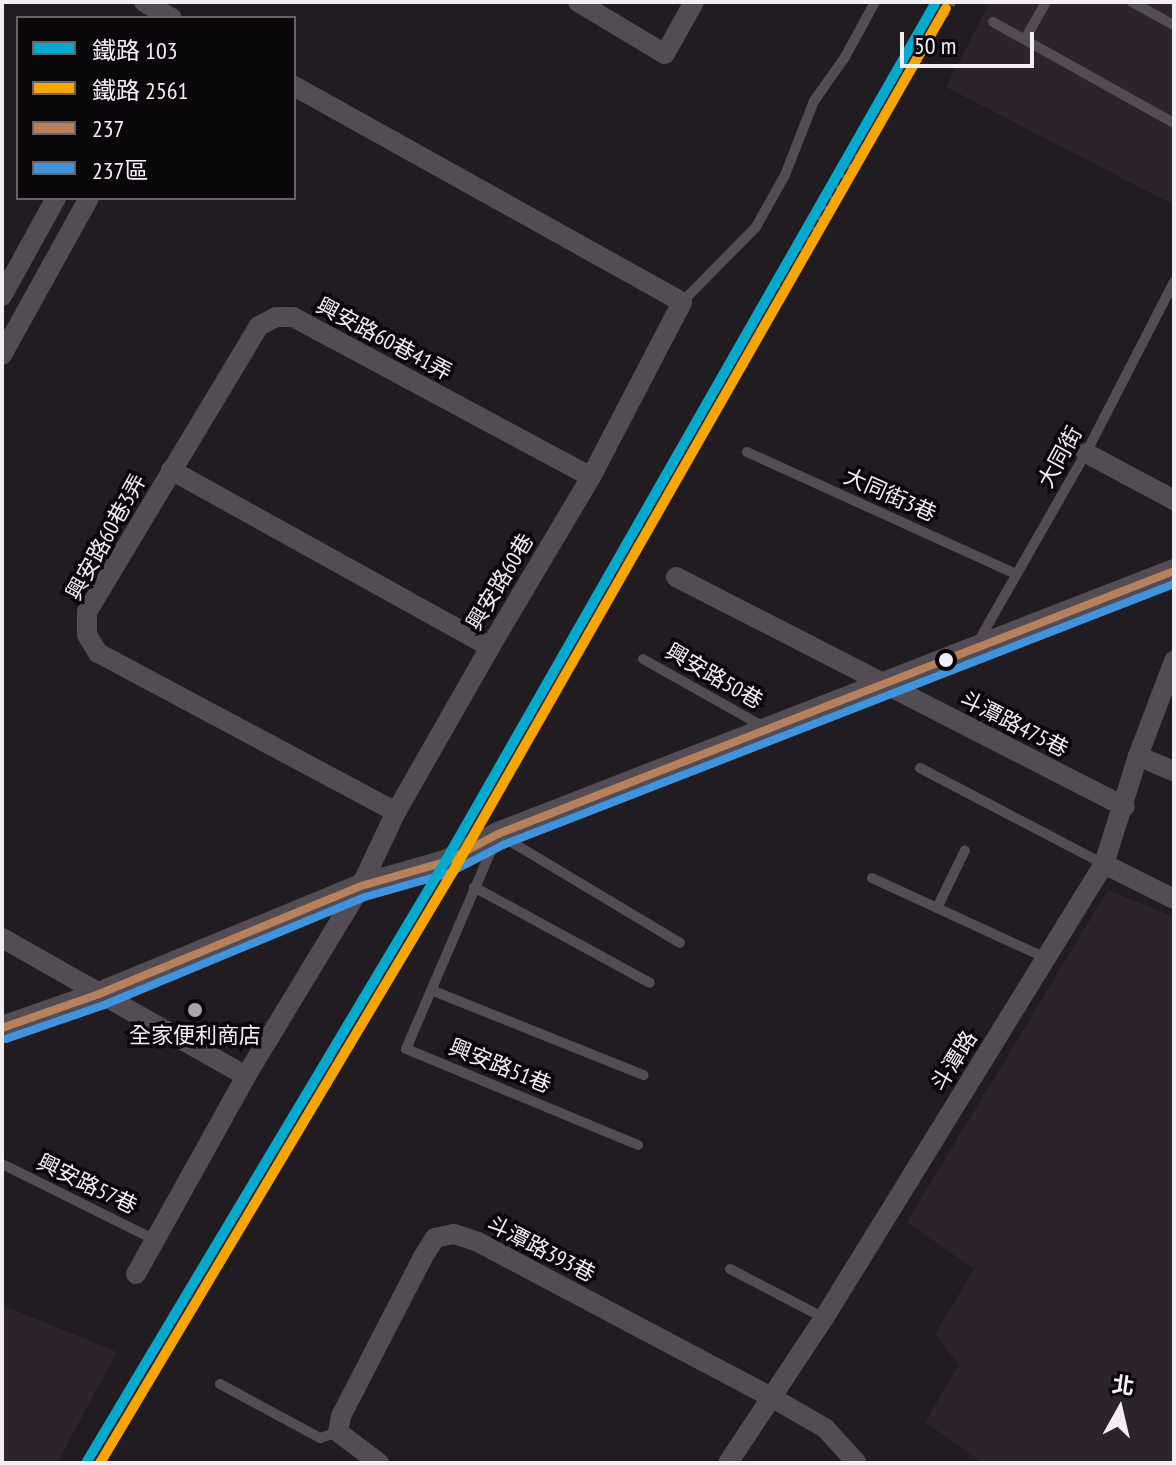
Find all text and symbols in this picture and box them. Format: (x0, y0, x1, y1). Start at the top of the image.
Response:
legend (16, 16, 296, 200)
scale bar (904, 16, 1038, 66)
text: 50 m (914, 30, 956, 61)
text: 鐵路 103 (92, 35, 178, 66)
text: 鐵路 2561 (92, 75, 188, 106)
text: 237 (92, 113, 124, 144)
text: 237區 (92, 155, 148, 186)
street label: 興安路60巷41弄 (312, 292, 456, 386)
street label: 大同街 (1032, 422, 1088, 492)
street label: 大同街3巷 (840, 463, 940, 527)
street label: 興安路60巷3弄 (61, 470, 151, 604)
street label: 興安路60巷 (461, 529, 539, 635)
street label: 興安路50巷 (661, 638, 767, 714)
unlabelled marker (938, 652, 954, 668)
street label: 斗潭路475巷 (956, 686, 1072, 762)
marker: 全家便利商店 (186, 1001, 204, 1019)
place label: 全家便利商店 (129, 1023, 261, 1049)
street label: 斗潭路 (925, 1026, 983, 1096)
street label: 興安路51巷 (445, 1034, 555, 1098)
street label: 興安路57巷 (33, 1149, 141, 1219)
street label: 斗潭路393巷 (483, 1211, 599, 1287)
north arrow (1080, 1369, 1160, 1449)
text: 北 (1110, 1370, 1136, 1401)

